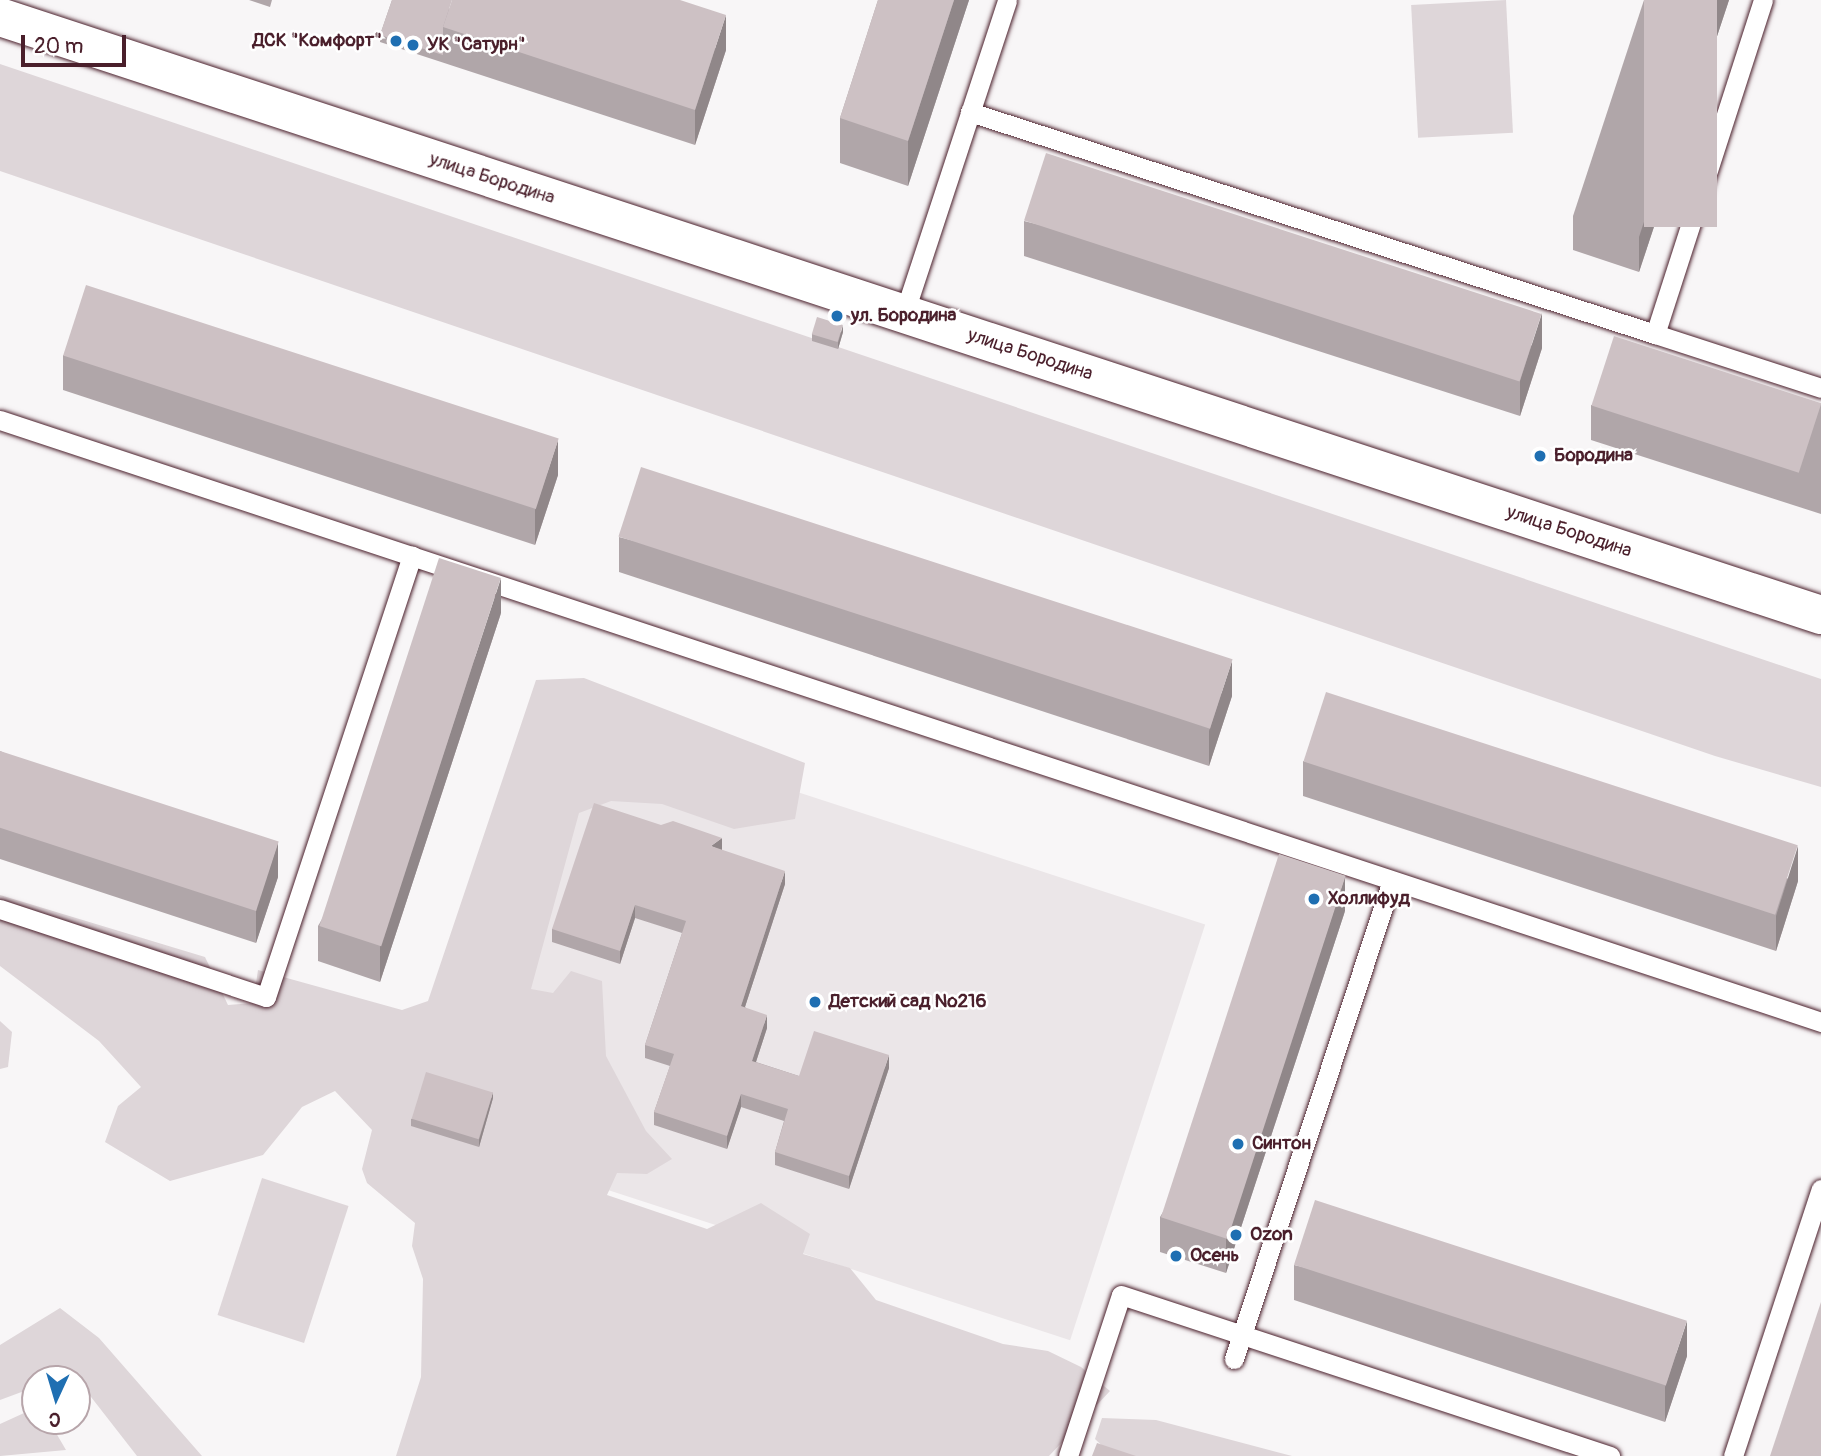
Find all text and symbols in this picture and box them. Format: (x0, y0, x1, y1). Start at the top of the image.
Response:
scale bar (24, 21, 130, 65)
place label: ДСК "Комфорт" (253, 30, 382, 52)
text: 20 m (34, 33, 83, 60)
marker: ДСК "Комфорт" (388, 33, 404, 49)
place label: УК "Сатурн" (427, 34, 526, 56)
marker: УК "Сатурн" (405, 37, 421, 53)
street label: улица Бородина (426, 148, 558, 210)
place label: ул. Бородина (851, 305, 956, 327)
marker: ул. Бородина (829, 308, 845, 324)
street label: улица Бородина (964, 324, 1096, 386)
place label: Бородина (1554, 445, 1633, 467)
marker: Бородина (1532, 448, 1548, 464)
street label: улица Бородина (1503, 501, 1635, 563)
place label: Холлифуд (1328, 888, 1410, 910)
marker: Холлифуд (1306, 891, 1322, 907)
place label: Детский сад №216 (829, 991, 987, 1013)
marker: Детский сад №216 (807, 994, 823, 1010)
place label: Синтон (1252, 1133, 1311, 1155)
marker: Синтон (1230, 1136, 1246, 1152)
place label: Ozon (1250, 1224, 1293, 1246)
marker: Ozon (1228, 1227, 1244, 1243)
place label: Осень (1190, 1245, 1239, 1267)
marker: Осень (1168, 1248, 1184, 1264)
north arrow (21, 1365, 91, 1435)
text: С (48, 1407, 61, 1431)

